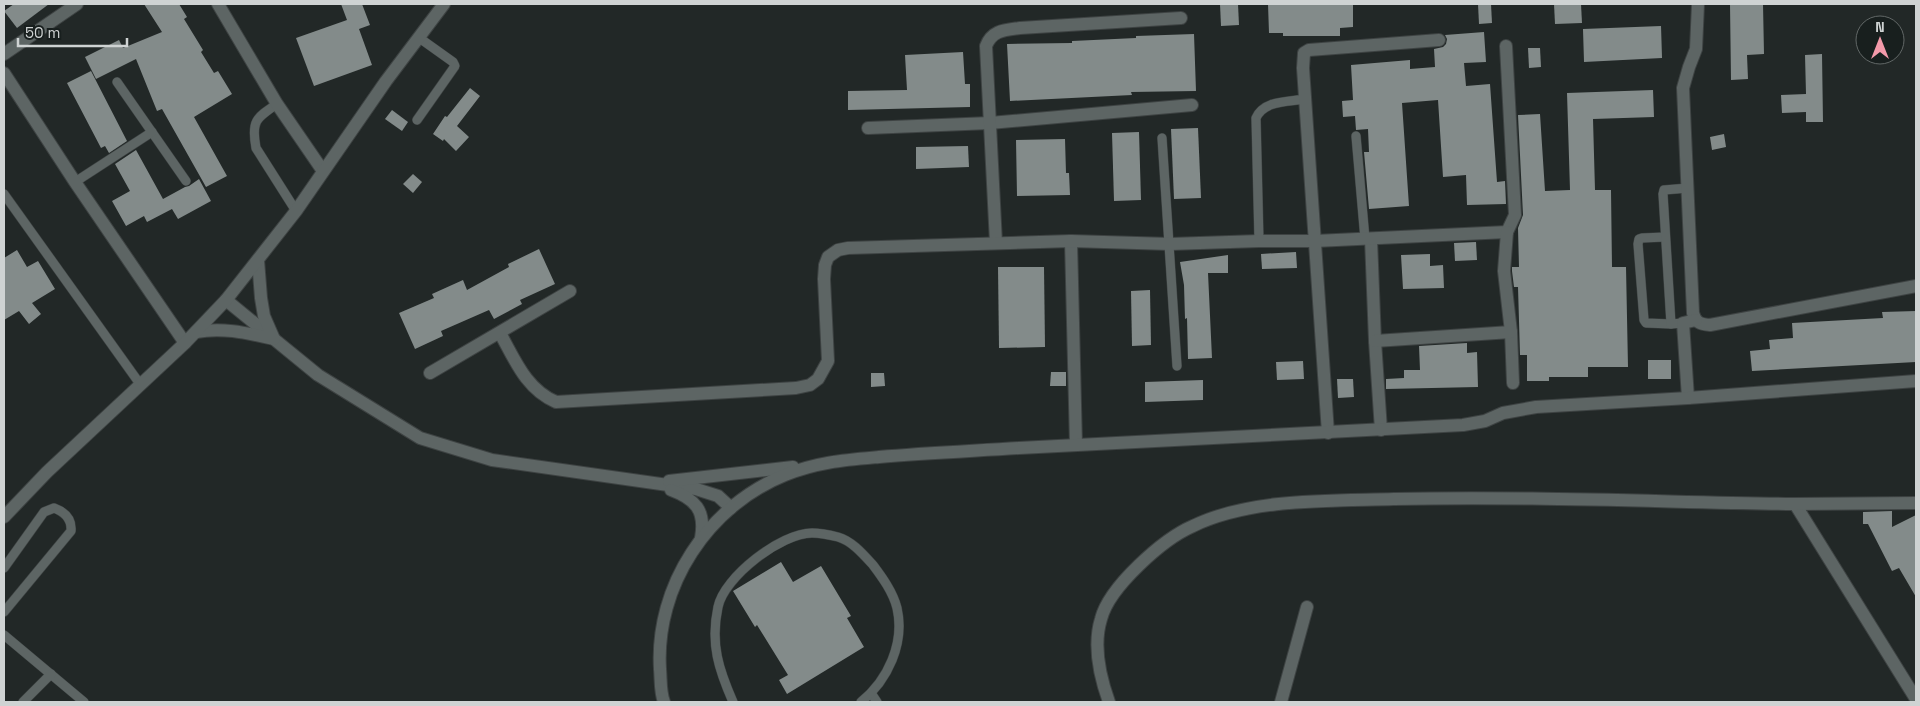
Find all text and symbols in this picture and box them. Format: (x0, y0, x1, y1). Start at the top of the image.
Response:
scale bar (18, 15, 126, 47)
north arrow (1855, 15, 1905, 65)
text: N (1875, 18, 1885, 36)
text: 50 m (25, 23, 60, 42)

